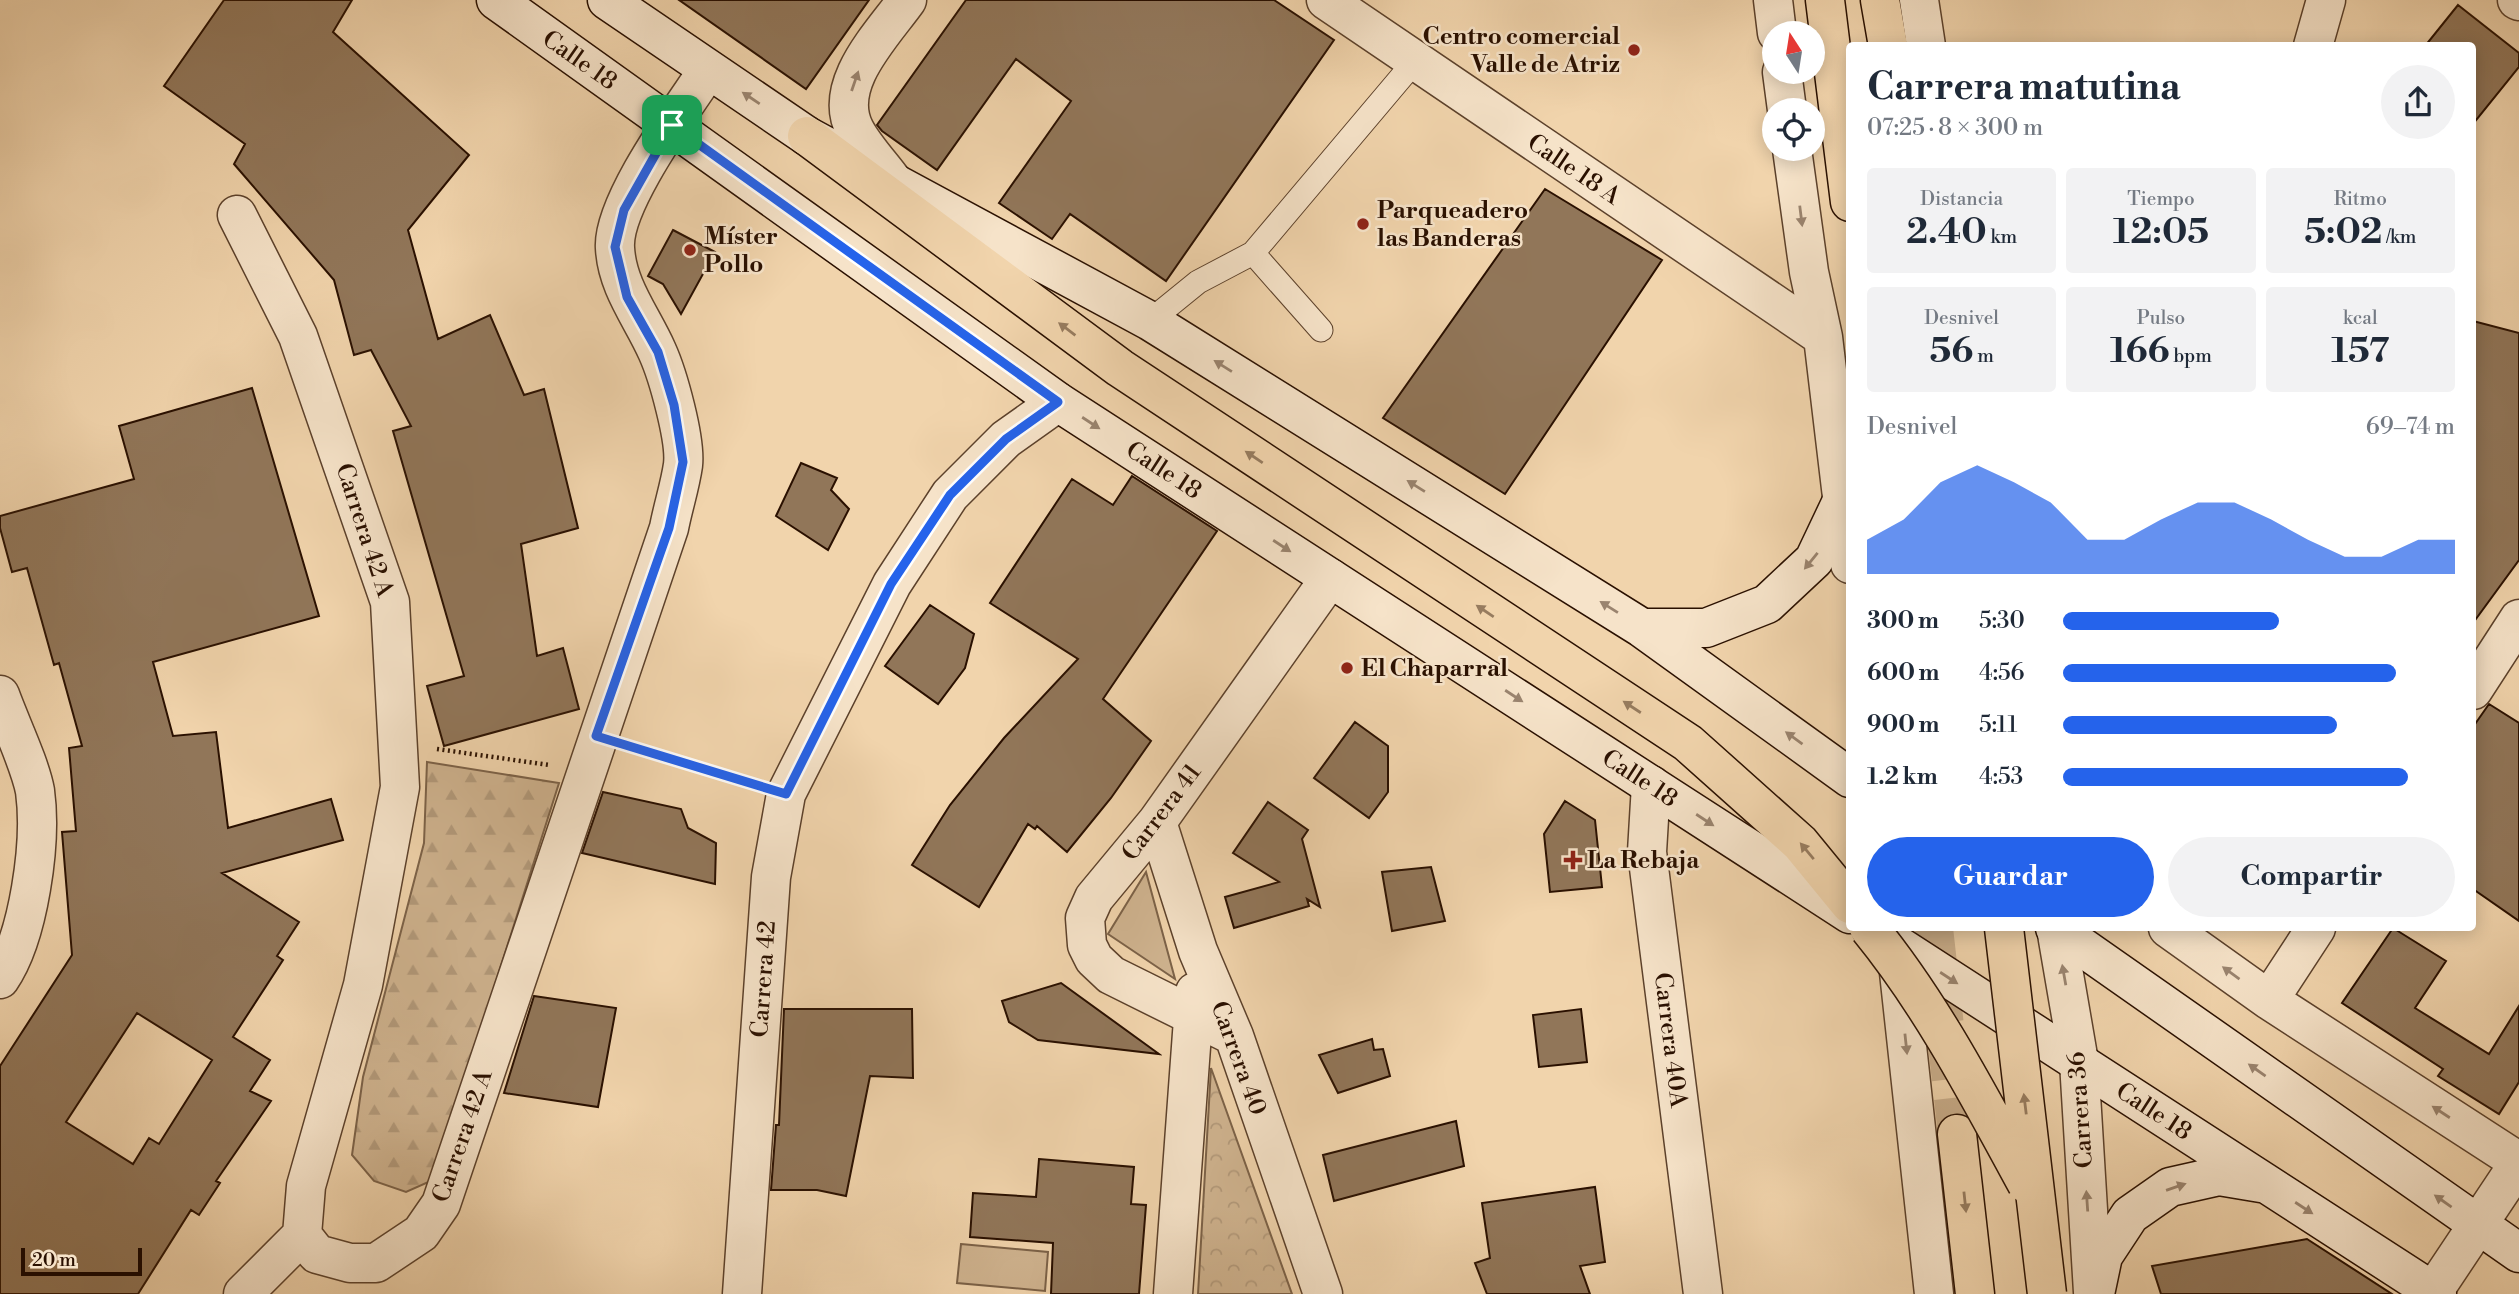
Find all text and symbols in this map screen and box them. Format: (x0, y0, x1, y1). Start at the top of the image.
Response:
north arrow (1762, 21, 1825, 84)
map controls (1762, 21, 1825, 161)
place label: Centro comercial Valle de Atriz (1423, 22, 1620, 80)
street label: Calle 18 (536, 24, 623, 97)
marker: Centro comercial Valle de Atriz (1626, 42, 1642, 58)
text: Carrera matutina (1867, 64, 2181, 111)
button: share (2381, 65, 2455, 139)
one-way arrow (850, 71, 861, 92)
one-way arrow (742, 91, 760, 105)
pin (642, 95, 702, 155)
button: locate (1762, 98, 1825, 161)
icon: arrive (653, 106, 691, 144)
text: 07:25 · 8 × 300 m (1867, 114, 2043, 142)
street label: Calle 18 A (1521, 128, 1626, 212)
text: Distancia (1920, 187, 2003, 211)
text: Tiempo (2127, 187, 2195, 211)
text: Ritmo (2334, 187, 2387, 211)
place label: Parqueadero las Banderas (1377, 196, 1528, 254)
one-way arrow (1796, 206, 1807, 228)
text: 2.40 (1906, 211, 1987, 254)
text: 12:05 (2113, 211, 2209, 254)
text: 5:02 (2304, 211, 2382, 254)
marker: Parqueadero las Banderas (1355, 216, 1371, 232)
place label: Míster Pollo (704, 222, 778, 280)
text: km (1987, 225, 2017, 249)
text: /km (2382, 225, 2416, 249)
marker: Míster Pollo (682, 242, 698, 258)
text: Desnivel (1924, 306, 1999, 330)
text: Pulso (2137, 306, 2185, 330)
text: kcal (2343, 306, 2378, 330)
one-way arrow (1058, 322, 1076, 336)
text: 56 (1930, 330, 1973, 373)
text: 166 (2110, 330, 2170, 373)
text: 157 (2331, 330, 2389, 373)
text: m (1973, 344, 1994, 368)
text: bpm (2170, 344, 2212, 368)
one-way arrow (1213, 360, 1232, 373)
text: Desnivel (1867, 413, 1957, 441)
text: 69–74 m (2366, 413, 2455, 441)
one-way arrow (1081, 416, 1100, 429)
street label: Calle 18 (1120, 435, 1207, 506)
one-way arrow (1245, 451, 1264, 464)
street label: Carrera 42 A (328, 460, 400, 601)
one-way arrow (1406, 480, 1425, 493)
one-way arrow (1272, 540, 1291, 553)
one-way arrow (1803, 552, 1818, 570)
one-way arrow (1599, 600, 1618, 613)
one-way arrow (1475, 604, 1494, 617)
text: 300 m (1867, 607, 1939, 635)
text: 5:30 (1979, 607, 2025, 635)
place label: El Chaparral (1361, 654, 1508, 684)
text: 600 m (1867, 659, 1940, 687)
text: 4:56 (1979, 659, 2025, 687)
marker: El Chaparral (1339, 660, 1355, 676)
one-way arrow (1504, 690, 1523, 703)
one-way arrow (1622, 700, 1642, 713)
text: 900 m (1867, 711, 1940, 739)
text: 5:11 (1979, 711, 2017, 739)
one-way arrow (1785, 731, 1804, 745)
street label: Calle 18 (1596, 743, 1683, 814)
street label: Carrera 41 (1116, 758, 1208, 867)
text: 1.2 km (1867, 763, 1938, 791)
text: 4:53 (1979, 763, 2023, 791)
one-way arrow (1695, 813, 1714, 826)
button: Guardar (1867, 837, 2154, 917)
button: Compartir (2168, 837, 2455, 917)
one-way arrow (1799, 843, 1814, 861)
place label: La Rebaja (1587, 846, 1700, 876)
marker: La Rebaja (1565, 852, 1581, 868)
street label: Carrera 42 (745, 920, 783, 1039)
one-way arrow (2058, 964, 2069, 986)
one-way arrow (2222, 966, 2240, 980)
street label: Carrera 40A (1647, 971, 1693, 1110)
one-way arrow (1939, 971, 1958, 984)
street label: Carrera 40 (1204, 997, 1273, 1120)
one-way arrow (1901, 1033, 1912, 1055)
street label: Carrera 36 (2062, 1051, 2100, 1169)
one-way arrow (2248, 1063, 2266, 1077)
street label: Carrera 42 A (426, 1065, 500, 1207)
street label: Calle 18 (2110, 1076, 2197, 1147)
one-way arrow (2019, 1093, 2030, 1115)
one-way arrow (2432, 1105, 2450, 1119)
one-way arrow (2165, 1181, 2186, 1192)
one-way arrow (2081, 1190, 2092, 1212)
one-way arrow (1959, 1191, 1970, 1213)
one-way arrow (2434, 1194, 2452, 1208)
one-way arrow (2294, 1202, 2314, 1215)
scale bar (21, 1245, 142, 1277)
text: 20 m (32, 1248, 76, 1272)

